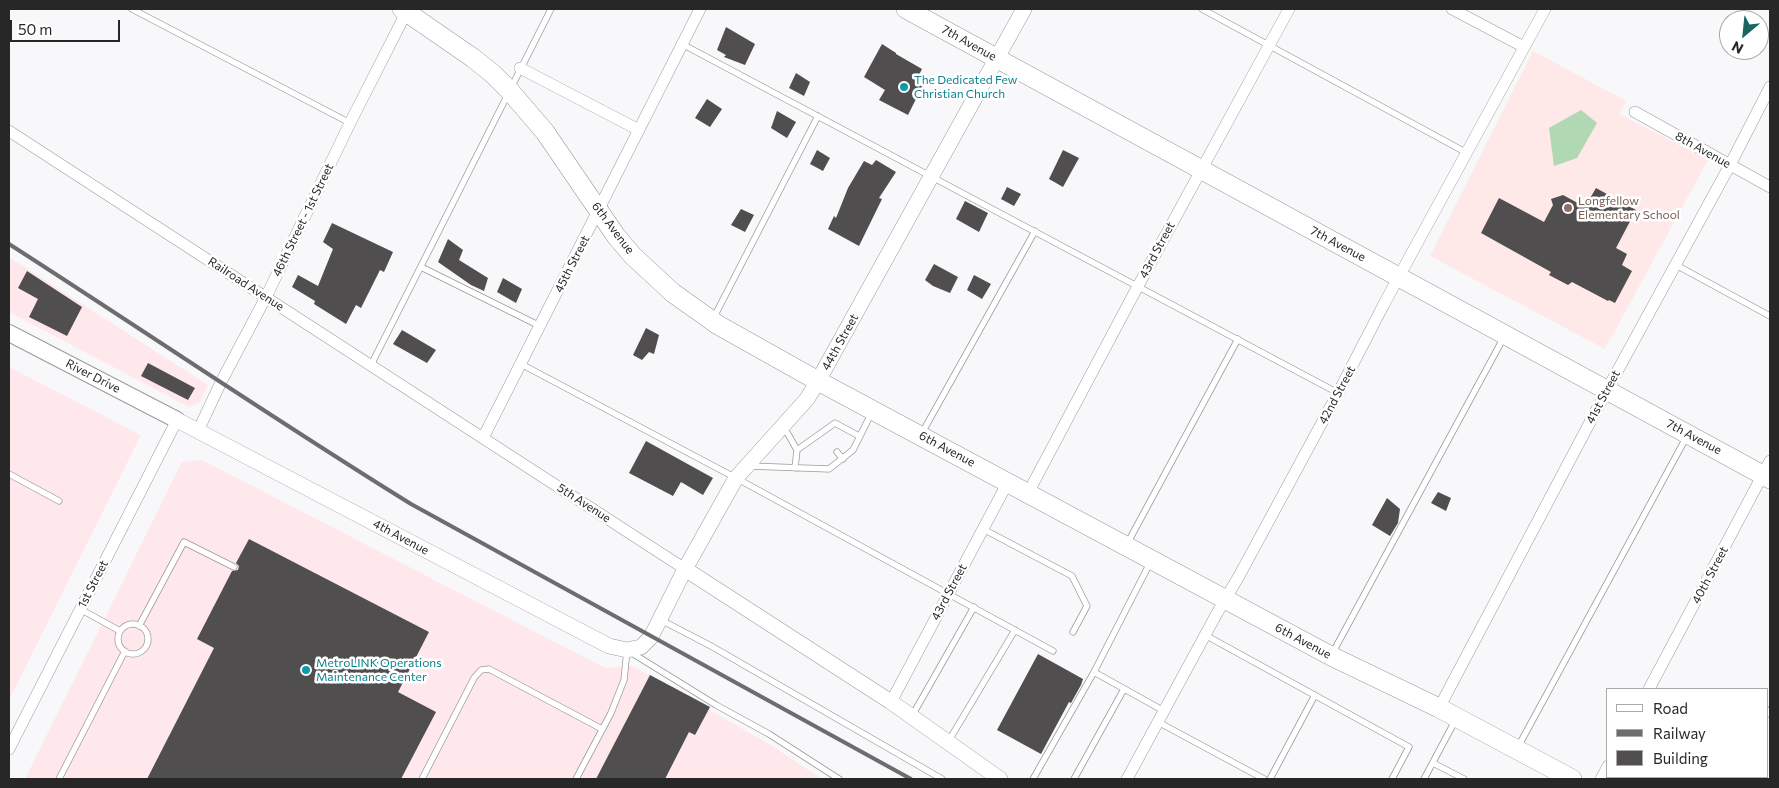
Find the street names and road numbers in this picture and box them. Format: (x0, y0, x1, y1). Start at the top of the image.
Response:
street label: 7th Avenue (939, 22, 999, 64)
street label: 8th Avenue (1673, 129, 1733, 171)
street label: 46th Street - 1st Street (269, 161, 337, 279)
street label: 6th Avenue (589, 199, 637, 257)
street label: 43rd Street (1136, 219, 1178, 281)
street label: 7th Avenue (1308, 223, 1368, 265)
street label: 45th Street (551, 233, 593, 295)
street label: Railroad Avenue (205, 254, 287, 314)
street label: 44th Street (819, 311, 861, 373)
street label: River Drive (63, 356, 123, 396)
street label: 42nd Street (1316, 363, 1358, 427)
street label: 41st Street (1583, 368, 1623, 426)
street label: 7th Avenue (1664, 416, 1724, 458)
street label: 6th Avenue (917, 428, 977, 470)
street label: 5th Avenue (555, 480, 613, 526)
street label: 4th Avenue (371, 516, 431, 558)
street label: 40th Street (1689, 544, 1731, 606)
street label: 1st Street (75, 558, 111, 610)
street label: 43rd Street (928, 561, 970, 623)
street label: 6th Avenue (1273, 620, 1333, 662)

